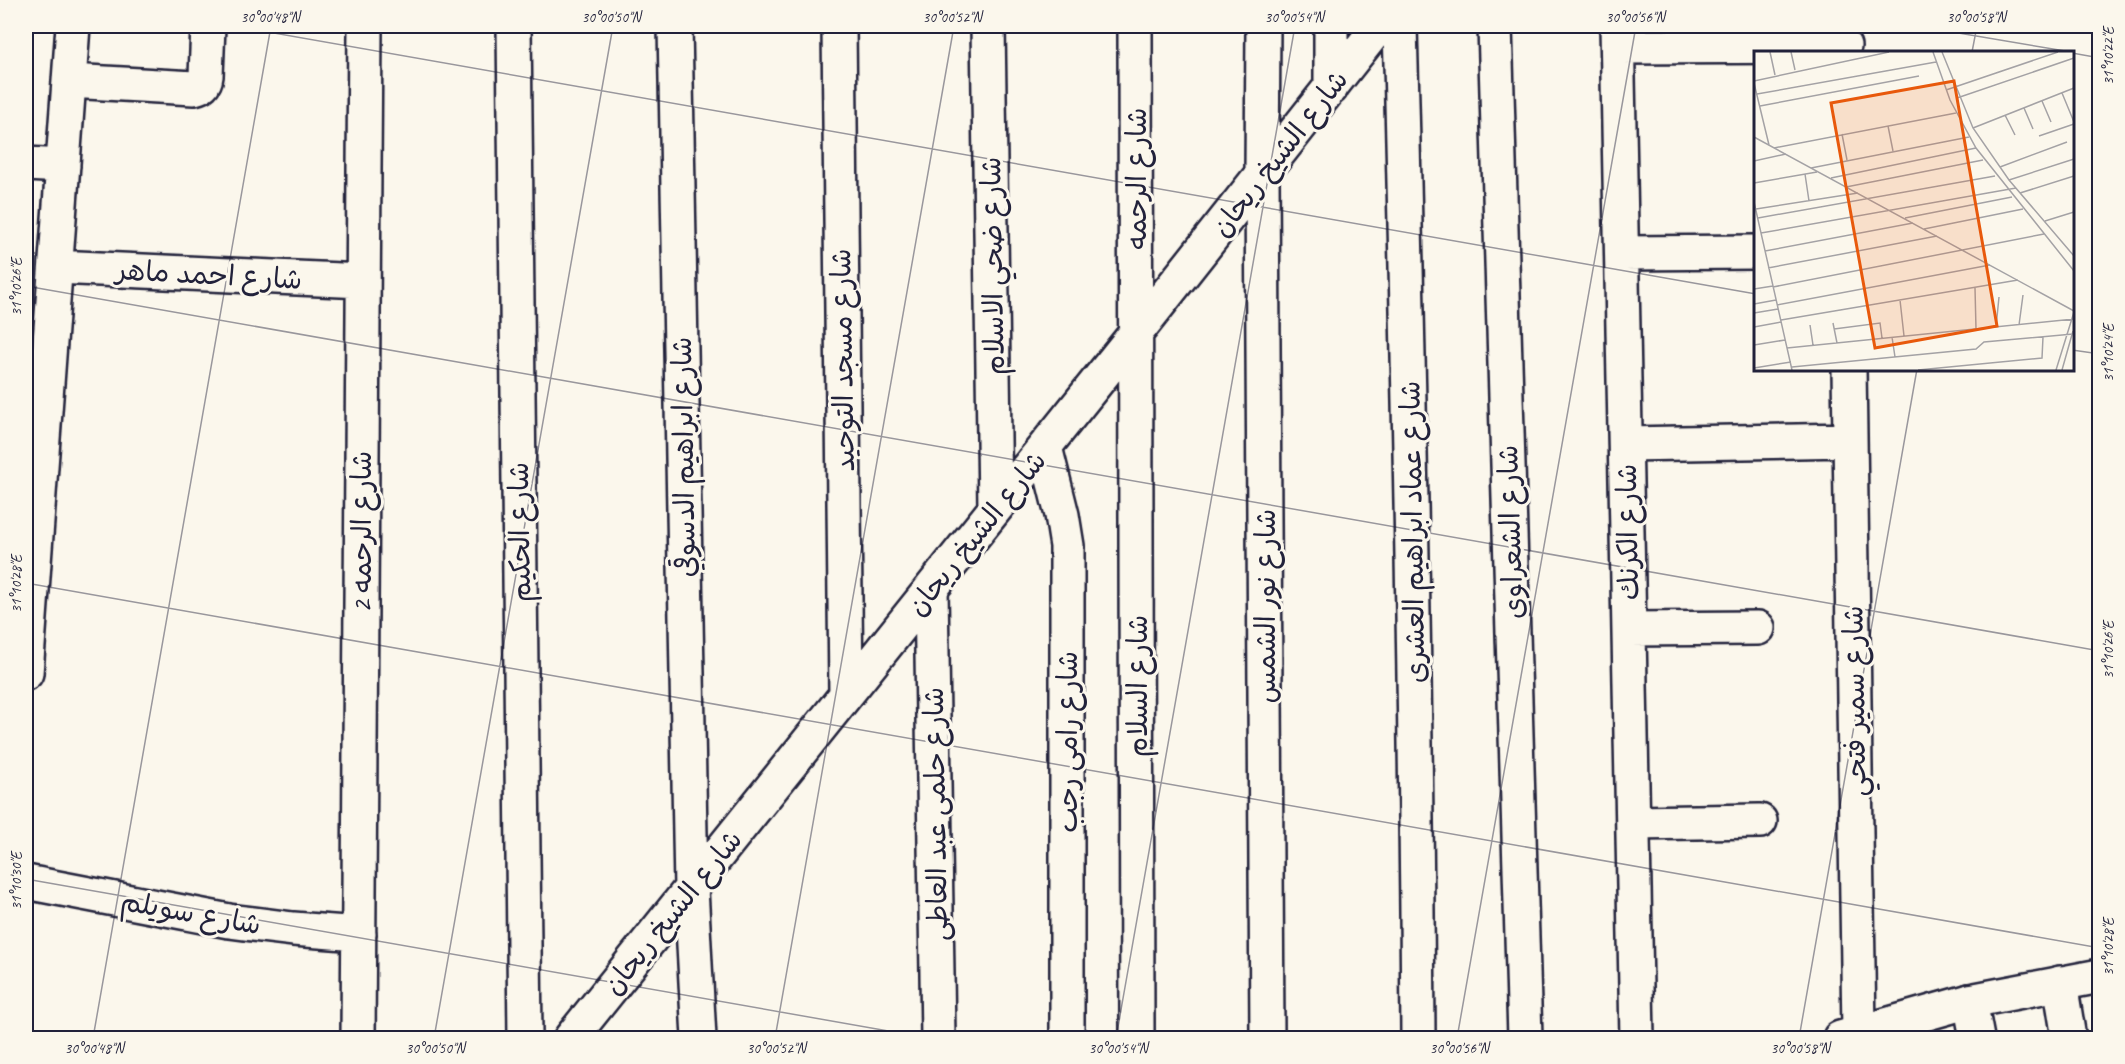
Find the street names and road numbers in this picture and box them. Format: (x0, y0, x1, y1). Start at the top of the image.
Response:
street label: شارع الشيخ ريحان (1203, 63, 1357, 245)
street label: شارع الرحمه (1119, 108, 1156, 250)
street label: شارع ضحي الاسلام (973, 156, 1019, 376)
street label: شارع مسجد التوحيد (823, 248, 864, 472)
street label: شارع احمد ماهر (113, 252, 303, 299)
street label: شارع ابراهيم الدسوقي (664, 336, 707, 578)
street label: شارع عماد ابراهيم العشرى (1392, 380, 1437, 683)
street label: شارع الشيخ ريحان (899, 444, 1055, 624)
street label: شارع الشعراوى (1490, 444, 1533, 620)
street label: شارع الرحمه 2 (344, 451, 381, 613)
street label: شارع الحكيم (501, 462, 542, 602)
street label: شارع الكرنك (1609, 463, 1648, 601)
street label: شارع نور الشمس (1248, 509, 1285, 703)
street label: شارع سمير فتحي (1835, 605, 1881, 797)
street label: شارع السلام (1120, 615, 1159, 757)
street label: شارع رامى رجب (1050, 651, 1087, 833)
street label: شارع حلمى عبد العاطى (916, 687, 957, 941)
street label: شارع الشيخ ريحان (595, 823, 751, 1003)
street label: شارع سويلم (117, 883, 264, 946)

